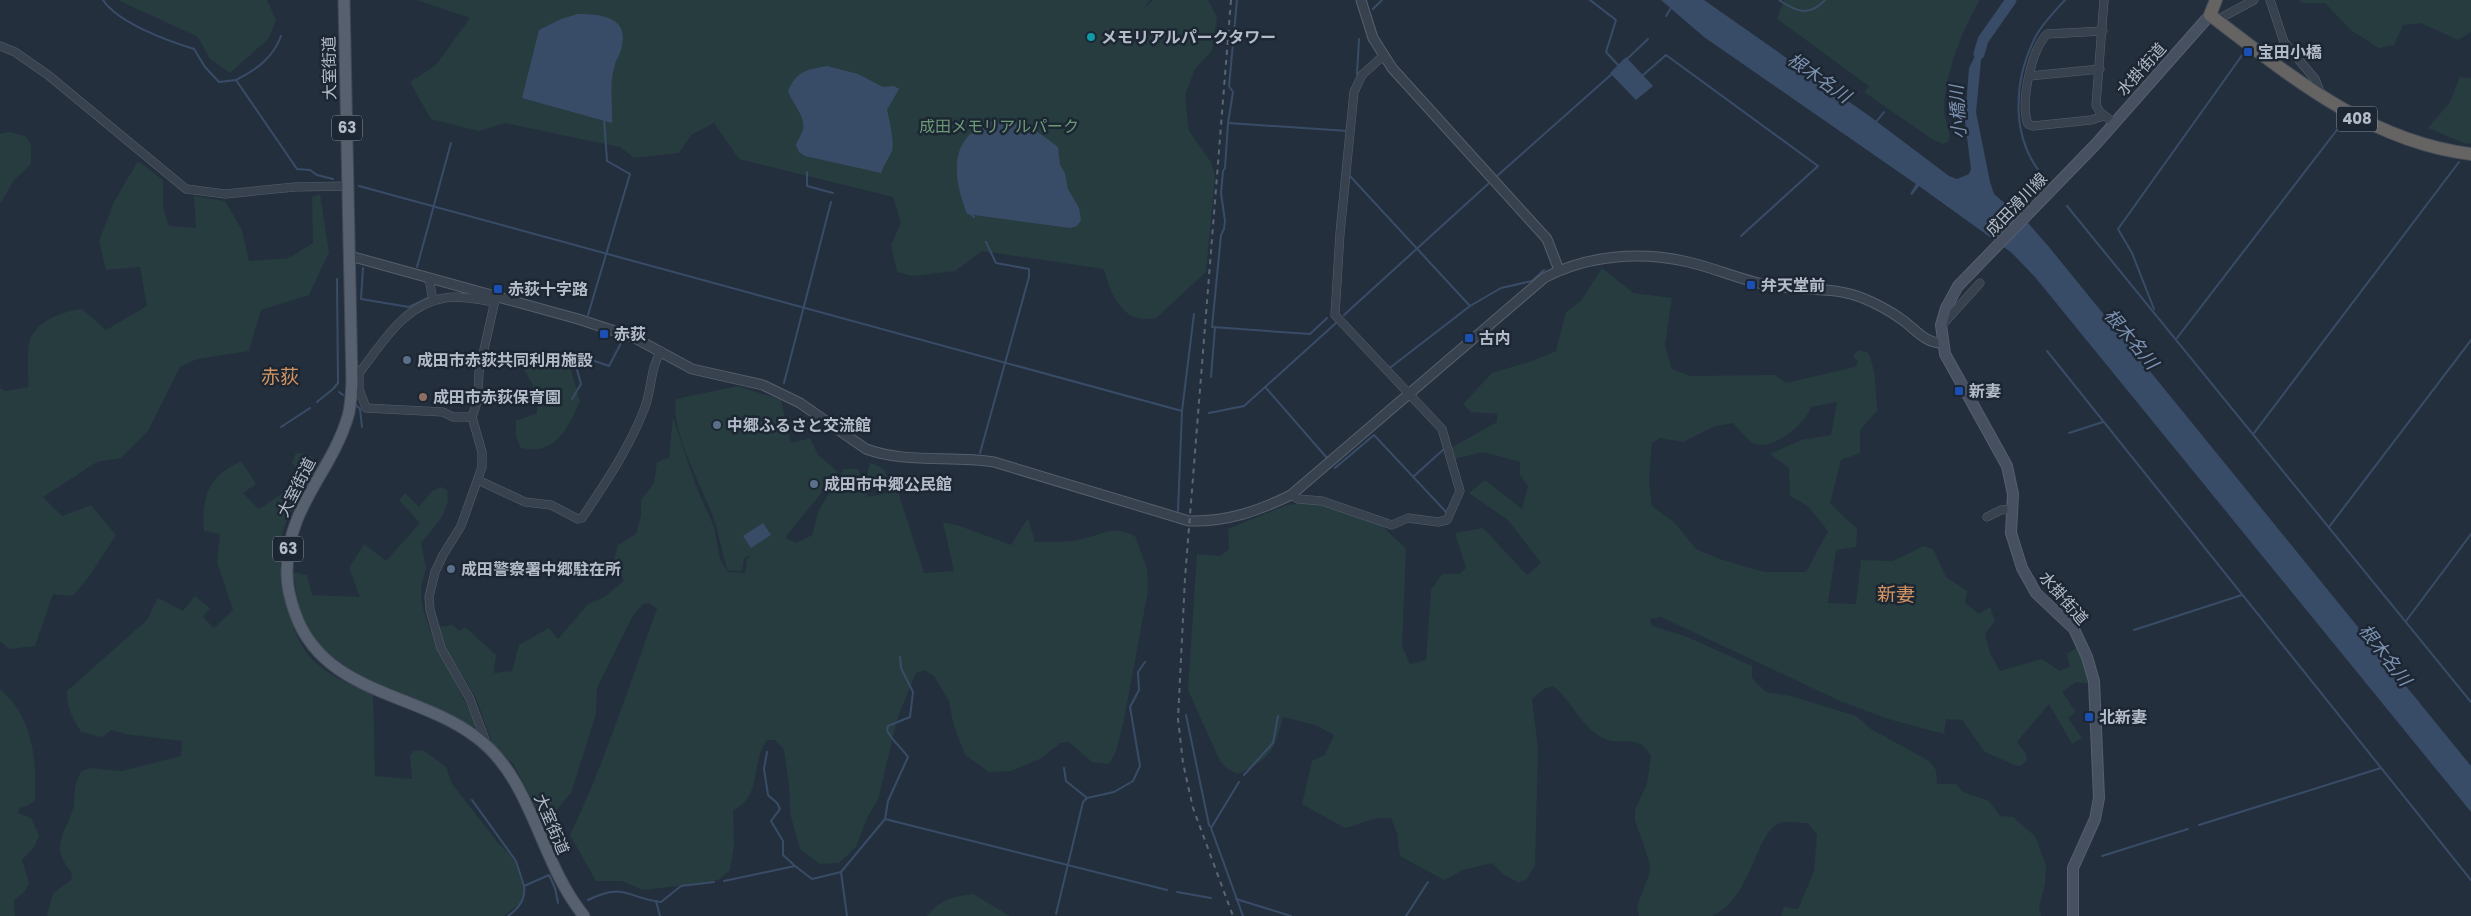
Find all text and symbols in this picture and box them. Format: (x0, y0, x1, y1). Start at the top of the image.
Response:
place label: メモリアルパークタワー (1101, 26, 1276, 49)
marker: メモリアルパークタワー (1085, 31, 1097, 43)
street label: 大室街道 (317, 36, 342, 100)
street label: 水掛街道 (2111, 38, 2171, 101)
place label: 宝田小橋 (2258, 41, 2322, 64)
marker: 宝田小橋 (2242, 46, 2254, 58)
water label: 根木名川 (1783, 47, 1858, 110)
water label: 小橋川 (1944, 82, 1971, 140)
road number: 408 (2337, 106, 2377, 132)
park label: 成田メモリアルパーク (919, 115, 1079, 138)
road number: 63 (332, 116, 362, 140)
street label: 成田滑川線 (1980, 168, 2052, 241)
place label: 弁天堂前 (1761, 274, 1825, 297)
place label: 赤荻十字路 (508, 278, 588, 301)
marker: 弁天堂前 (1745, 279, 1757, 291)
marker: 赤荻十字路 (492, 283, 504, 295)
water label: 根木名川 (2099, 303, 2165, 376)
place label: 赤荻 (614, 323, 646, 346)
place label: 古内 (1479, 327, 1511, 350)
marker: 赤荻 (598, 328, 610, 340)
marker: 古内 (1463, 332, 1475, 344)
place label: 成田市赤荻共同利用施設 (417, 349, 593, 372)
marker: 成田市赤荻共同利用施設 (401, 354, 413, 366)
district label: 赤荻 (261, 363, 299, 390)
place label: 新妻 (1969, 380, 2001, 403)
marker: 新妻 (1953, 385, 1965, 397)
place label: 成田市赤荻保育園 (433, 386, 561, 409)
marker: 成田市赤荻保育園 (417, 391, 429, 403)
place label: 中郷ふるさと交流館 (727, 414, 871, 437)
marker: 中郷ふるさと交流館 (711, 419, 723, 431)
street label: 大室街道 (272, 453, 321, 521)
place label: 成田市中郷公民館 (824, 473, 952, 496)
marker: 成田市中郷公民館 (808, 478, 820, 490)
road number: 63 (273, 536, 303, 562)
place label: 成田警察署中郷駐在所 (461, 558, 621, 581)
marker: 成田警察署中郷駐在所 (445, 563, 457, 575)
street label: 水掛街道 (2034, 567, 2093, 630)
district label: 新妻 (1877, 581, 1915, 608)
water label: 根木名川 (2353, 619, 2419, 692)
place label: 北新妻 (2099, 706, 2147, 729)
marker: 北新妻 (2083, 711, 2095, 723)
street label: 大室街道 (528, 790, 575, 858)

